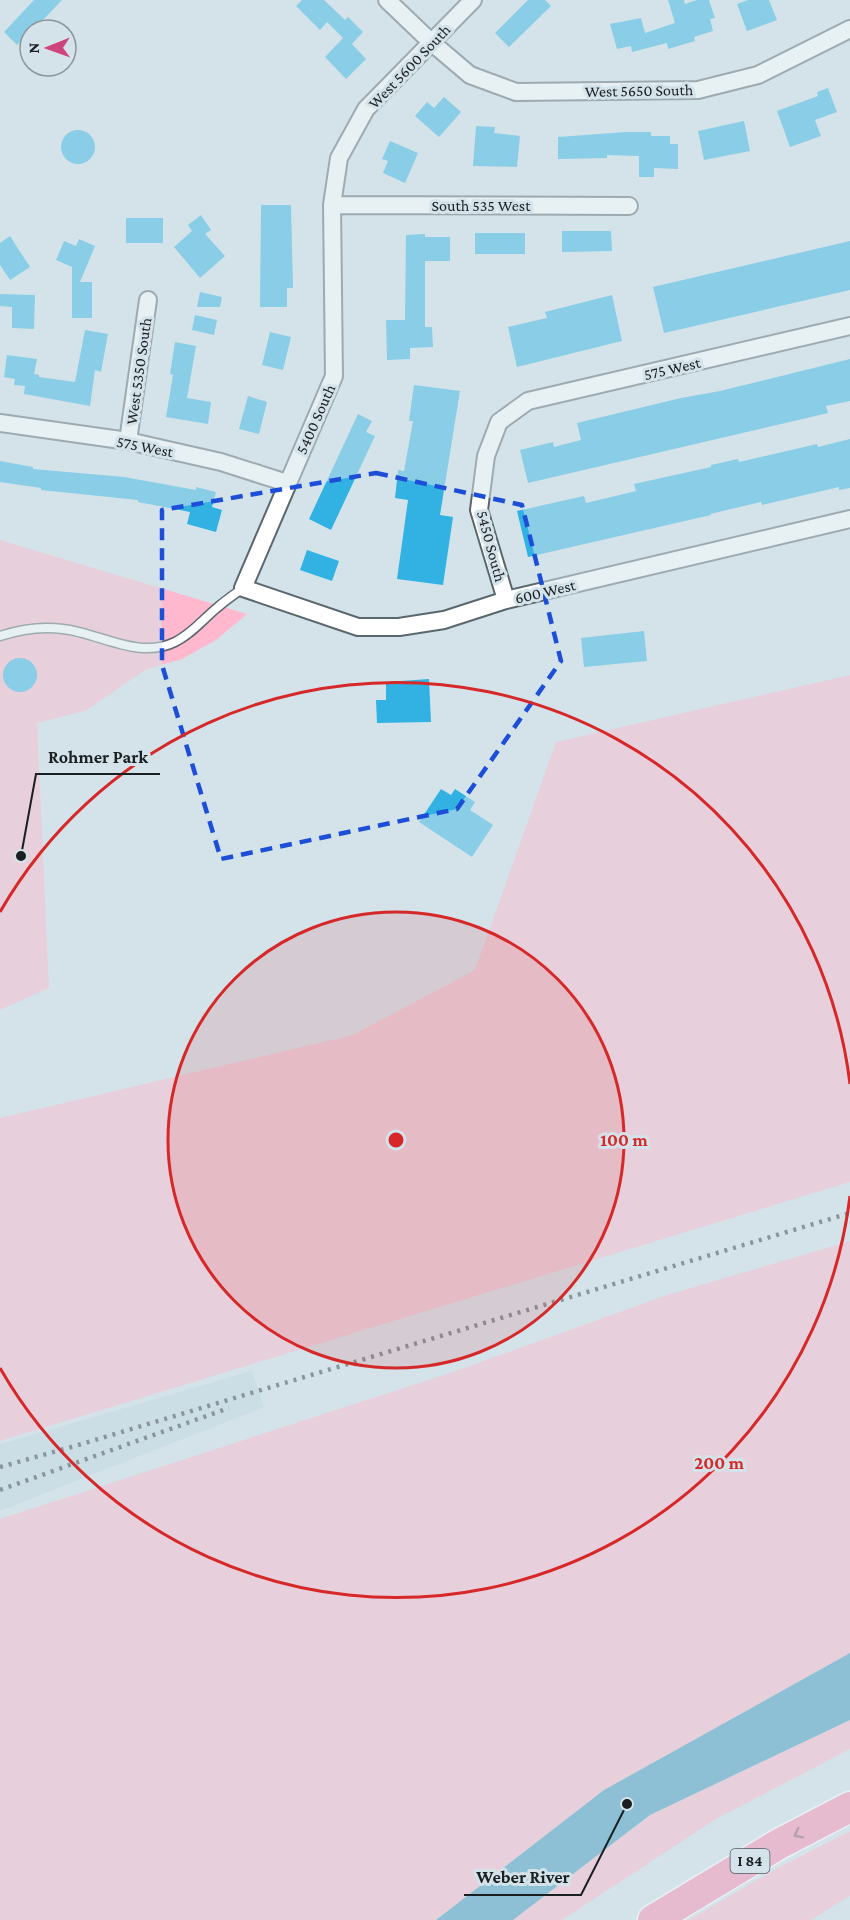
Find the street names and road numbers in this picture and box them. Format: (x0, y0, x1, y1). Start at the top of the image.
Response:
street label: West 5600 South (365, 21, 454, 112)
street label: West 5650 South (585, 81, 694, 100)
street label: South 535 West (432, 197, 531, 214)
street label: West 5350 South (123, 316, 154, 426)
street label: 575 West (642, 354, 703, 383)
street label: 5400 South (293, 381, 339, 457)
street label: 575 West (115, 433, 175, 460)
street label: 5450 South (474, 509, 509, 584)
street label: 600 West (513, 576, 578, 607)
road number: I 84 (730, 1849, 770, 1873)

